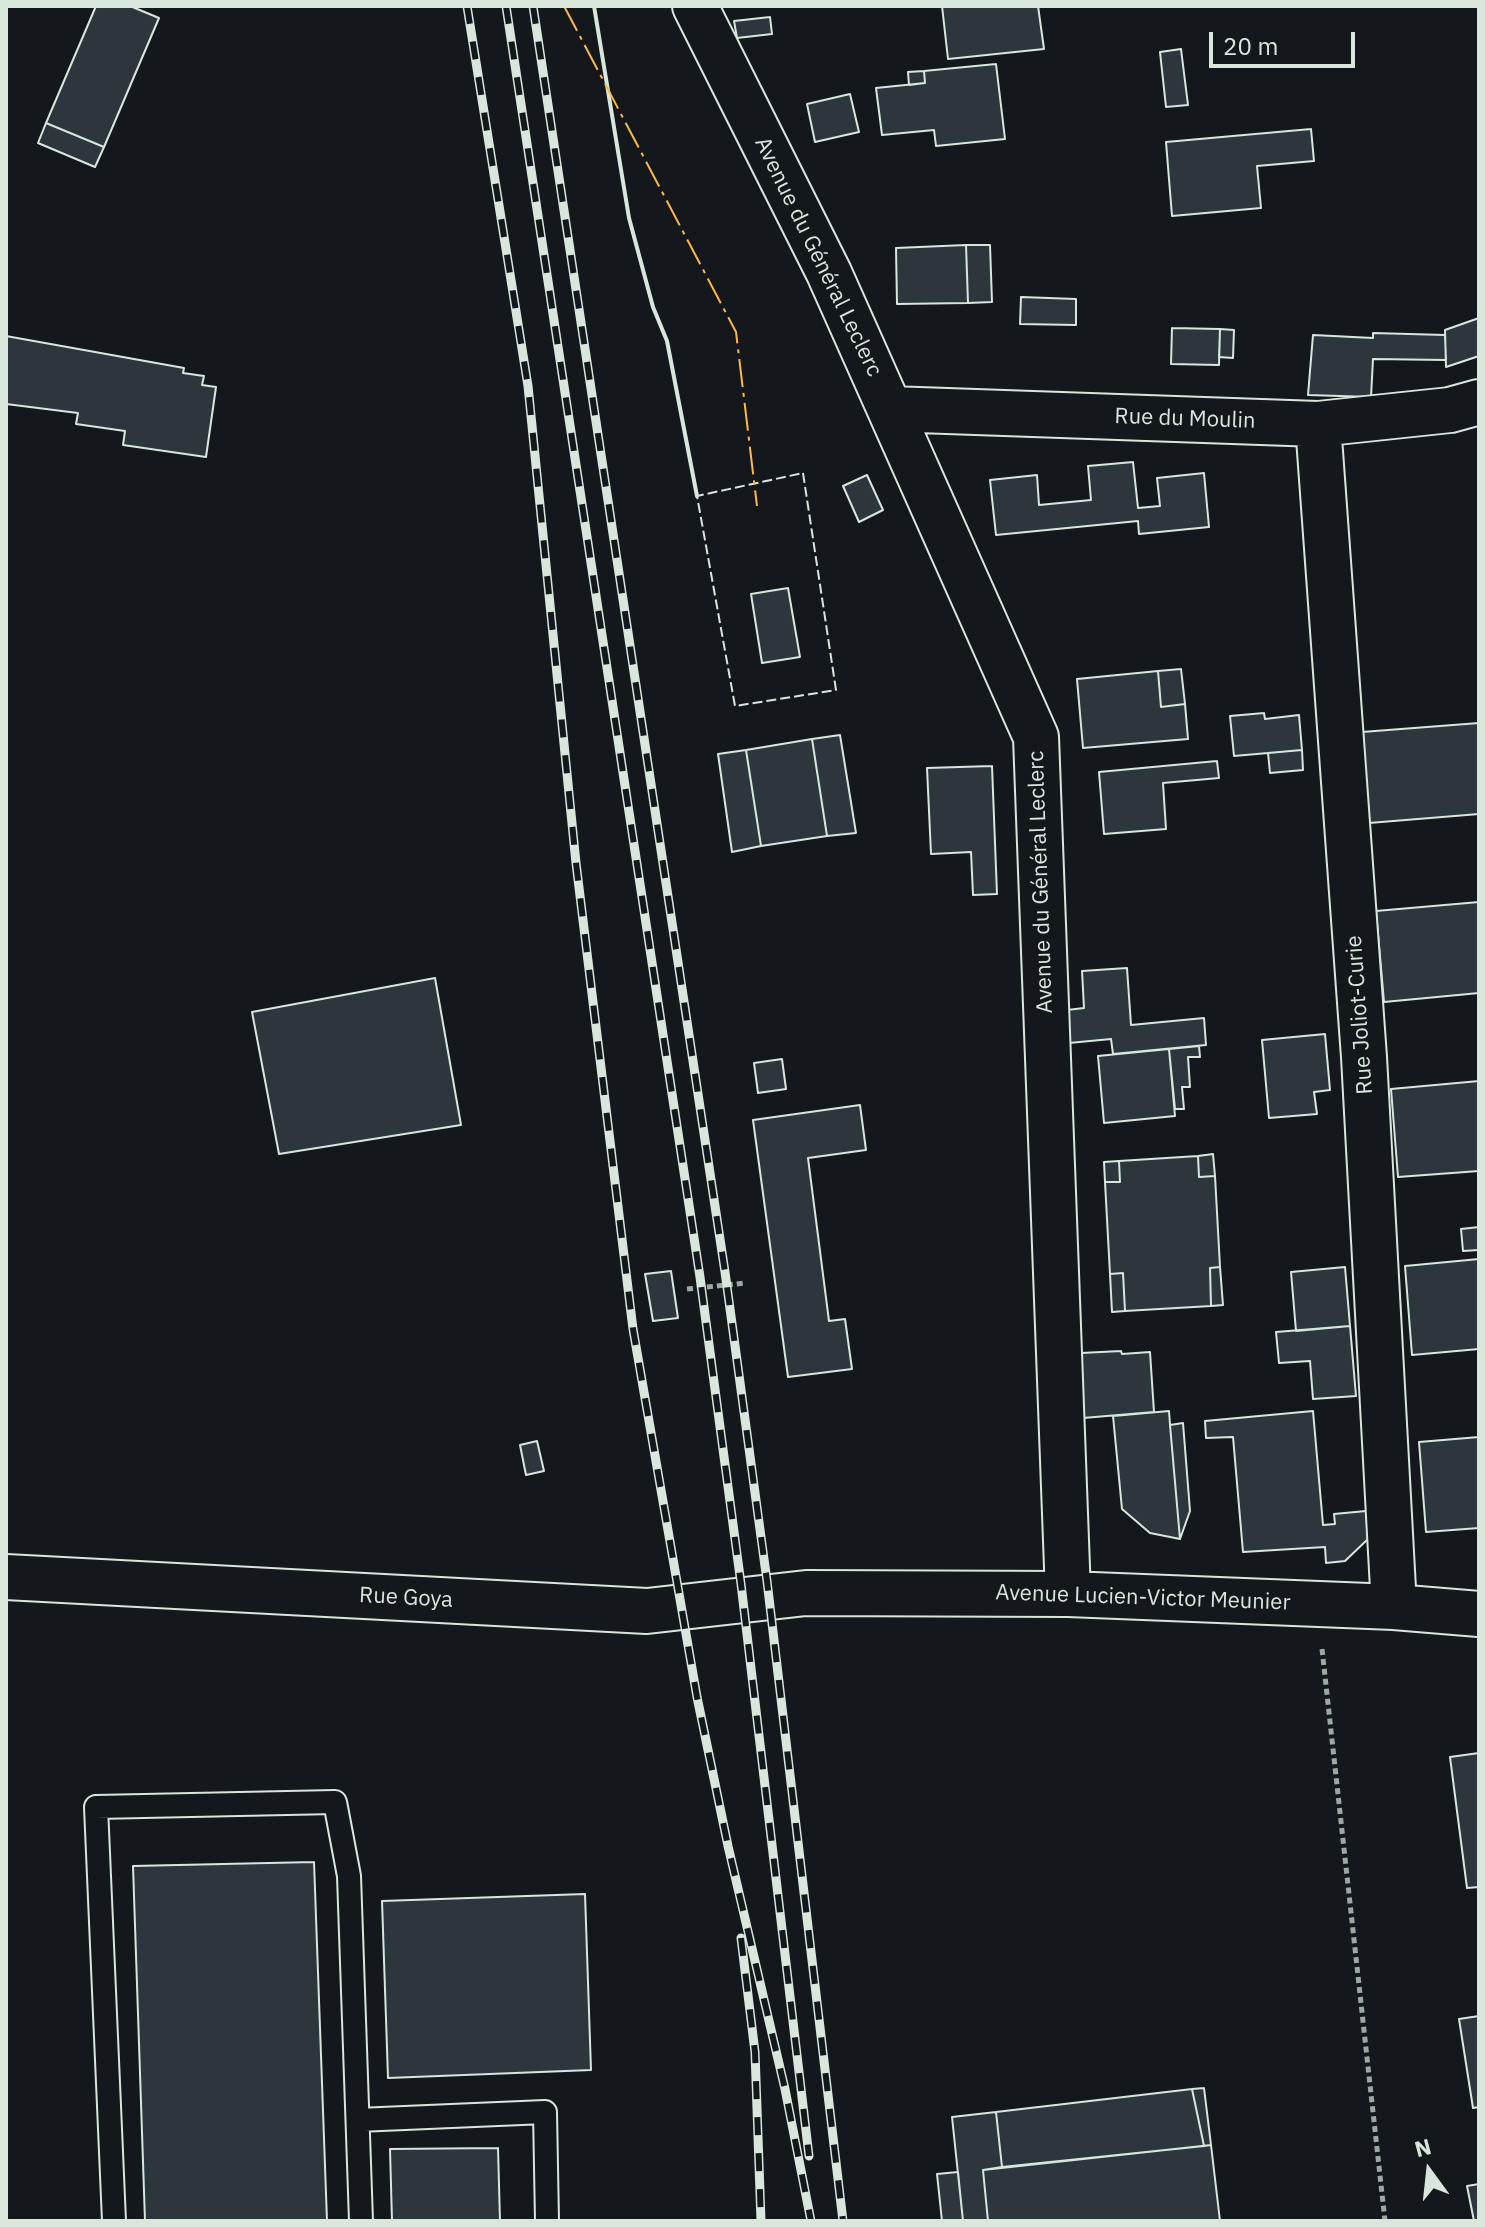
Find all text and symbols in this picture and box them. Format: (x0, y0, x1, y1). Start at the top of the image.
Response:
scale bar (1213, 16, 1359, 66)
text: 20 m (1223, 30, 1278, 62)
street label: Avenue du Général Leclerc (748, 133, 888, 381)
street label: Rue du Moulin (1114, 403, 1256, 435)
street label: Avenue du Général Leclerc (1023, 750, 1059, 1014)
street label: Rue Joliot-Curie (1341, 935, 1379, 1095)
street label: Avenue Lucien-Victor Meunier (995, 1580, 1291, 1616)
street label: Rue Goya (358, 1582, 454, 1614)
north arrow (1389, 2131, 1469, 2211)
text: N (1411, 2131, 1434, 2163)

